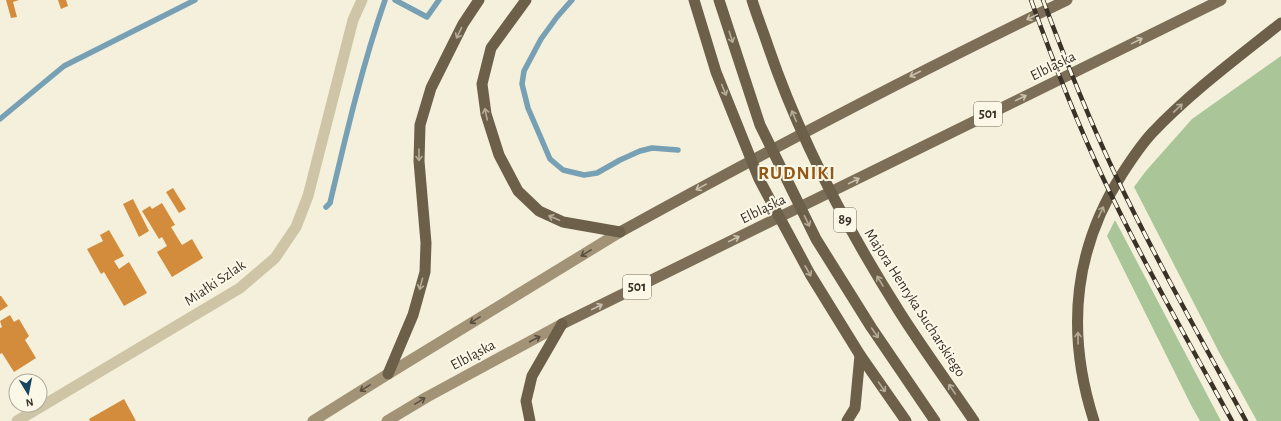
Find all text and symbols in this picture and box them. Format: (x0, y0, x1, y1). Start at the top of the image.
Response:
one-way arrow (1026, 14, 1038, 21)
one-way arrow (454, 27, 462, 39)
one-way arrow (728, 31, 735, 44)
one-way arrow (1131, 37, 1143, 44)
street label: Elbląska (1028, 49, 1078, 83)
one-way arrow (909, 71, 921, 79)
one-way arrow (720, 84, 728, 96)
one-way arrow (1014, 94, 1026, 102)
road number: 501 (974, 102, 1002, 126)
one-way arrow (1173, 103, 1183, 113)
one-way arrow (482, 107, 490, 120)
one-way arrow (789, 111, 797, 123)
one-way arrow (415, 148, 423, 161)
district label: RUDNIKI (758, 164, 836, 183)
one-way arrow (848, 177, 860, 184)
one-way arrow (696, 184, 708, 192)
street label: Elbląska (738, 192, 788, 226)
one-way arrow (1098, 206, 1105, 218)
road number: 89 (834, 208, 856, 232)
one-way arrow (549, 214, 561, 221)
one-way arrow (804, 215, 812, 227)
street label: Majora Henryka Sucharskiego (862, 226, 968, 380)
one-way arrow (728, 235, 740, 242)
one-way arrow (580, 249, 592, 257)
street label: Miałki Szlak (182, 257, 248, 309)
one-way arrow (805, 265, 813, 277)
road number: 501 (623, 275, 651, 299)
one-way arrow (876, 276, 884, 287)
one-way arrow (417, 277, 424, 290)
one-way arrow (591, 303, 603, 310)
one-way arrow (469, 317, 481, 325)
one-way arrow (871, 327, 879, 338)
one-way arrow (1074, 332, 1082, 345)
one-way arrow (529, 334, 541, 342)
street label: Elbląska (448, 337, 498, 373)
north arrow (8, 373, 48, 413)
one-way arrow (878, 381, 886, 392)
one-way arrow (948, 384, 956, 395)
one-way arrow (359, 385, 371, 393)
text: N (25, 396, 34, 408)
one-way arrow (414, 396, 426, 404)

